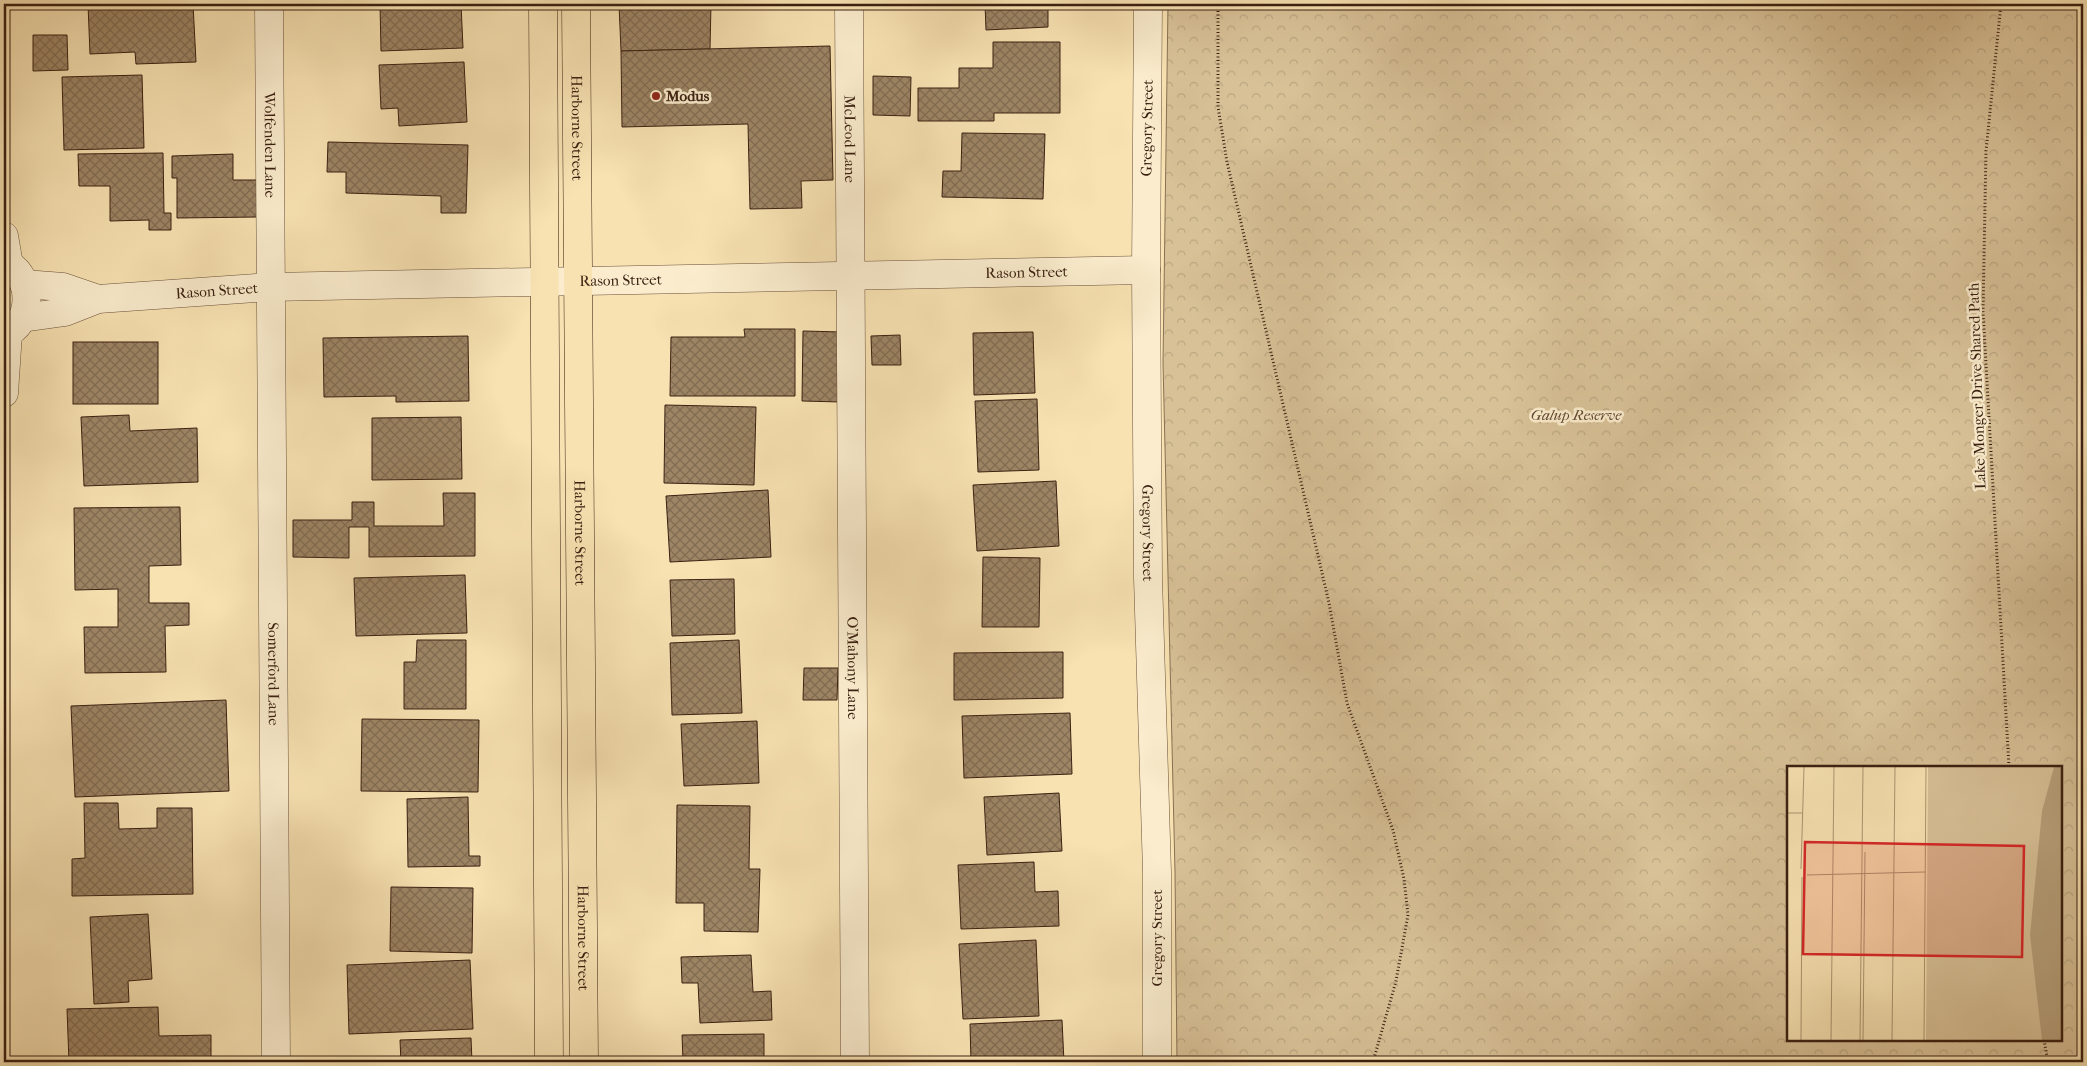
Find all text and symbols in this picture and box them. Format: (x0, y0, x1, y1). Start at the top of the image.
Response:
street label: Harborne Street (568, 75, 586, 182)
street label: Gregory Street (1137, 79, 1157, 177)
place label: Modus (665, 87, 710, 105)
marker: Modus (650, 90, 662, 102)
street label: Wolfenden Lane (261, 91, 279, 199)
street label: McLeod Lane (841, 95, 859, 184)
street label: Rason Street (985, 263, 1069, 282)
street label: Rason Street (579, 270, 663, 290)
street label: Rason Street (175, 279, 259, 303)
street label: Lake Monger Drive Shared Path (1964, 282, 1990, 490)
park label: Galup Reserve (1531, 406, 1622, 424)
street label: Harborne Street (571, 480, 589, 587)
street label: Gregory Street (1138, 484, 1157, 582)
street label: O'Mahony Lane (843, 616, 862, 720)
street label: Somerford Lane (264, 622, 283, 726)
inset map (1787, 766, 2062, 1041)
street label: Harborne Street (574, 885, 592, 992)
street label: Gregory Street (1148, 889, 1166, 986)

